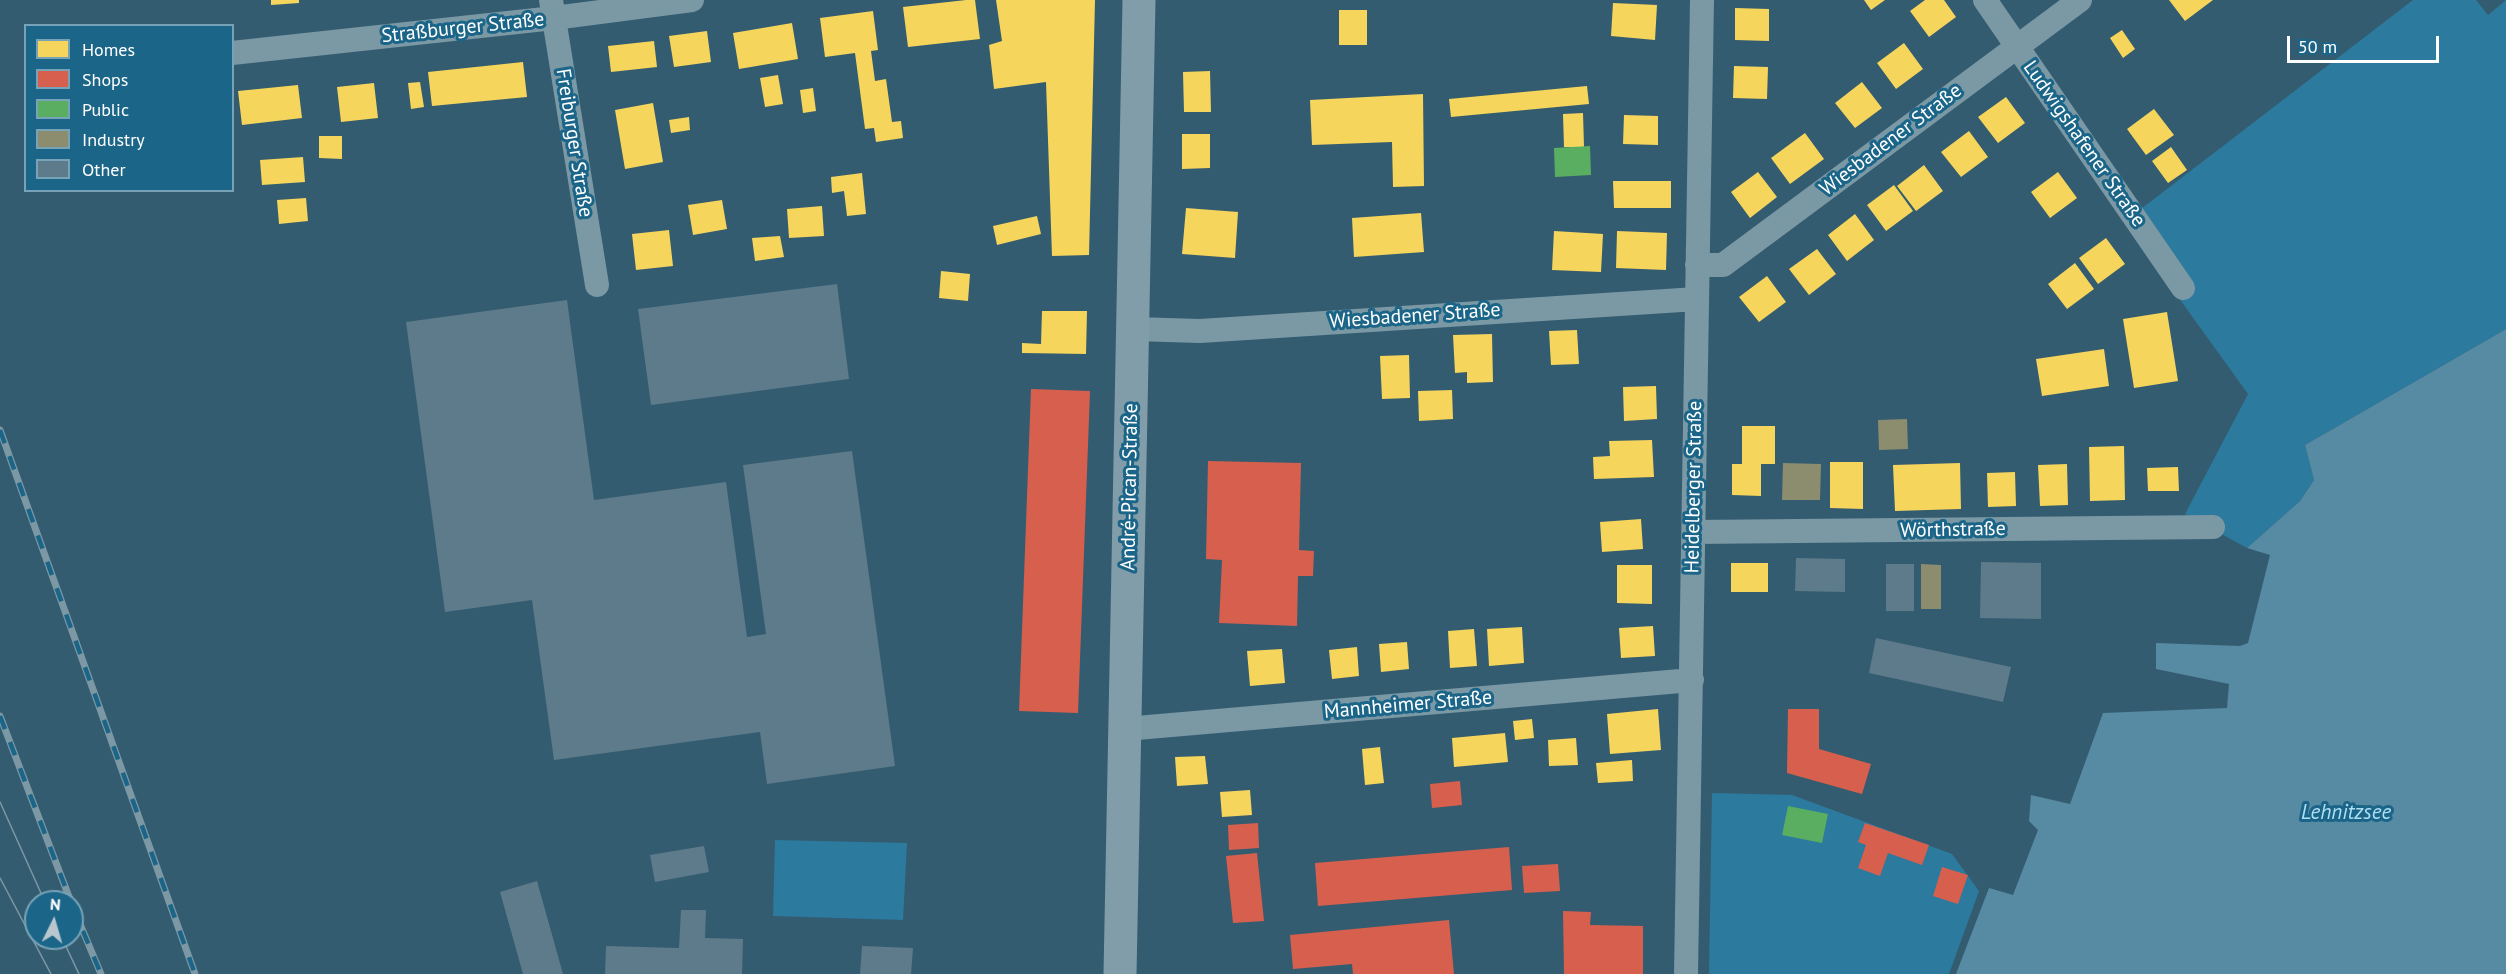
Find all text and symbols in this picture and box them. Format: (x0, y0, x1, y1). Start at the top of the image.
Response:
street label: Straßburger Straße (380, 8, 546, 48)
legend (24, 24, 234, 192)
scale bar (2290, 24, 2442, 62)
text: 50 m (2298, 35, 2337, 58)
text: Homes (82, 38, 135, 61)
street label: Ludwigshafener Straße (2018, 56, 2150, 232)
street label: Freiburger Straße (550, 67, 598, 219)
text: Shops (82, 68, 128, 91)
street label: Wiesbadener Straße (1815, 79, 1967, 201)
text: Public (82, 98, 129, 121)
text: Industry (82, 128, 145, 151)
text: Other (82, 158, 126, 181)
street label: Wiesbadener Straße (1329, 298, 1501, 334)
street label: Heidelberger Straße (1680, 400, 1708, 574)
street label: André-Pican-Straße (1117, 403, 1143, 571)
street label: Wörthstraße (1900, 517, 2006, 543)
street label: Mannheimer Straße (1323, 686, 1493, 724)
water label: Lehnitzsee (2301, 800, 2391, 826)
north arrow (24, 890, 84, 950)
text: N (49, 894, 61, 914)

